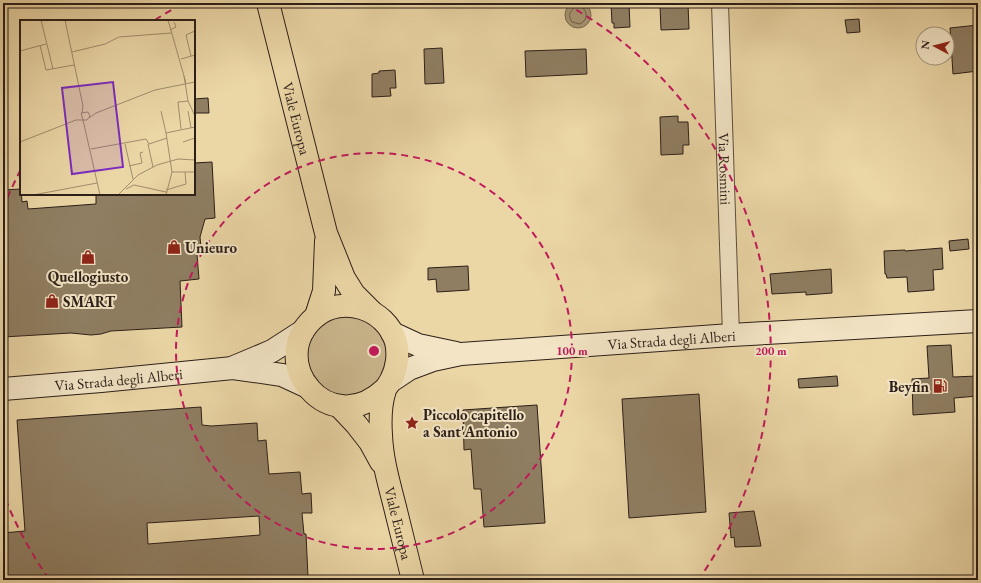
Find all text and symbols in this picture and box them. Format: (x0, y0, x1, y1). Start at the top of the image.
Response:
inset map (20, 20, 195, 195)
north arrow (915, 26, 955, 66)
text: N (918, 39, 933, 50)
street label: Viale Europa (279, 80, 315, 157)
street label: Via Rosmini (715, 132, 736, 206)
place label: Unieuro (185, 238, 237, 257)
shop icon: Unieuro (166, 239, 182, 255)
shop icon: Quellogiusto (80, 249, 96, 265)
place label: Quellogiusto (48, 267, 129, 286)
place label: SMART (63, 292, 116, 311)
shop icon: SMART (44, 293, 60, 309)
street label: Via Strada degli Alberi (607, 325, 736, 353)
text: 100 m (556, 343, 588, 359)
text: 200 m (755, 343, 787, 359)
centre of rings (367, 344, 381, 358)
street label: Via Strada degli Alberi (54, 363, 184, 394)
place label: Beyfin (889, 377, 930, 396)
fuel station icon: Beyfin (932, 378, 948, 394)
place label: Piccolo capitello a Sant'Antonio (423, 405, 525, 441)
place icon: Piccolo capitello a Sant'Antonio (404, 415, 420, 431)
street label: Viale Europa (381, 485, 417, 562)

